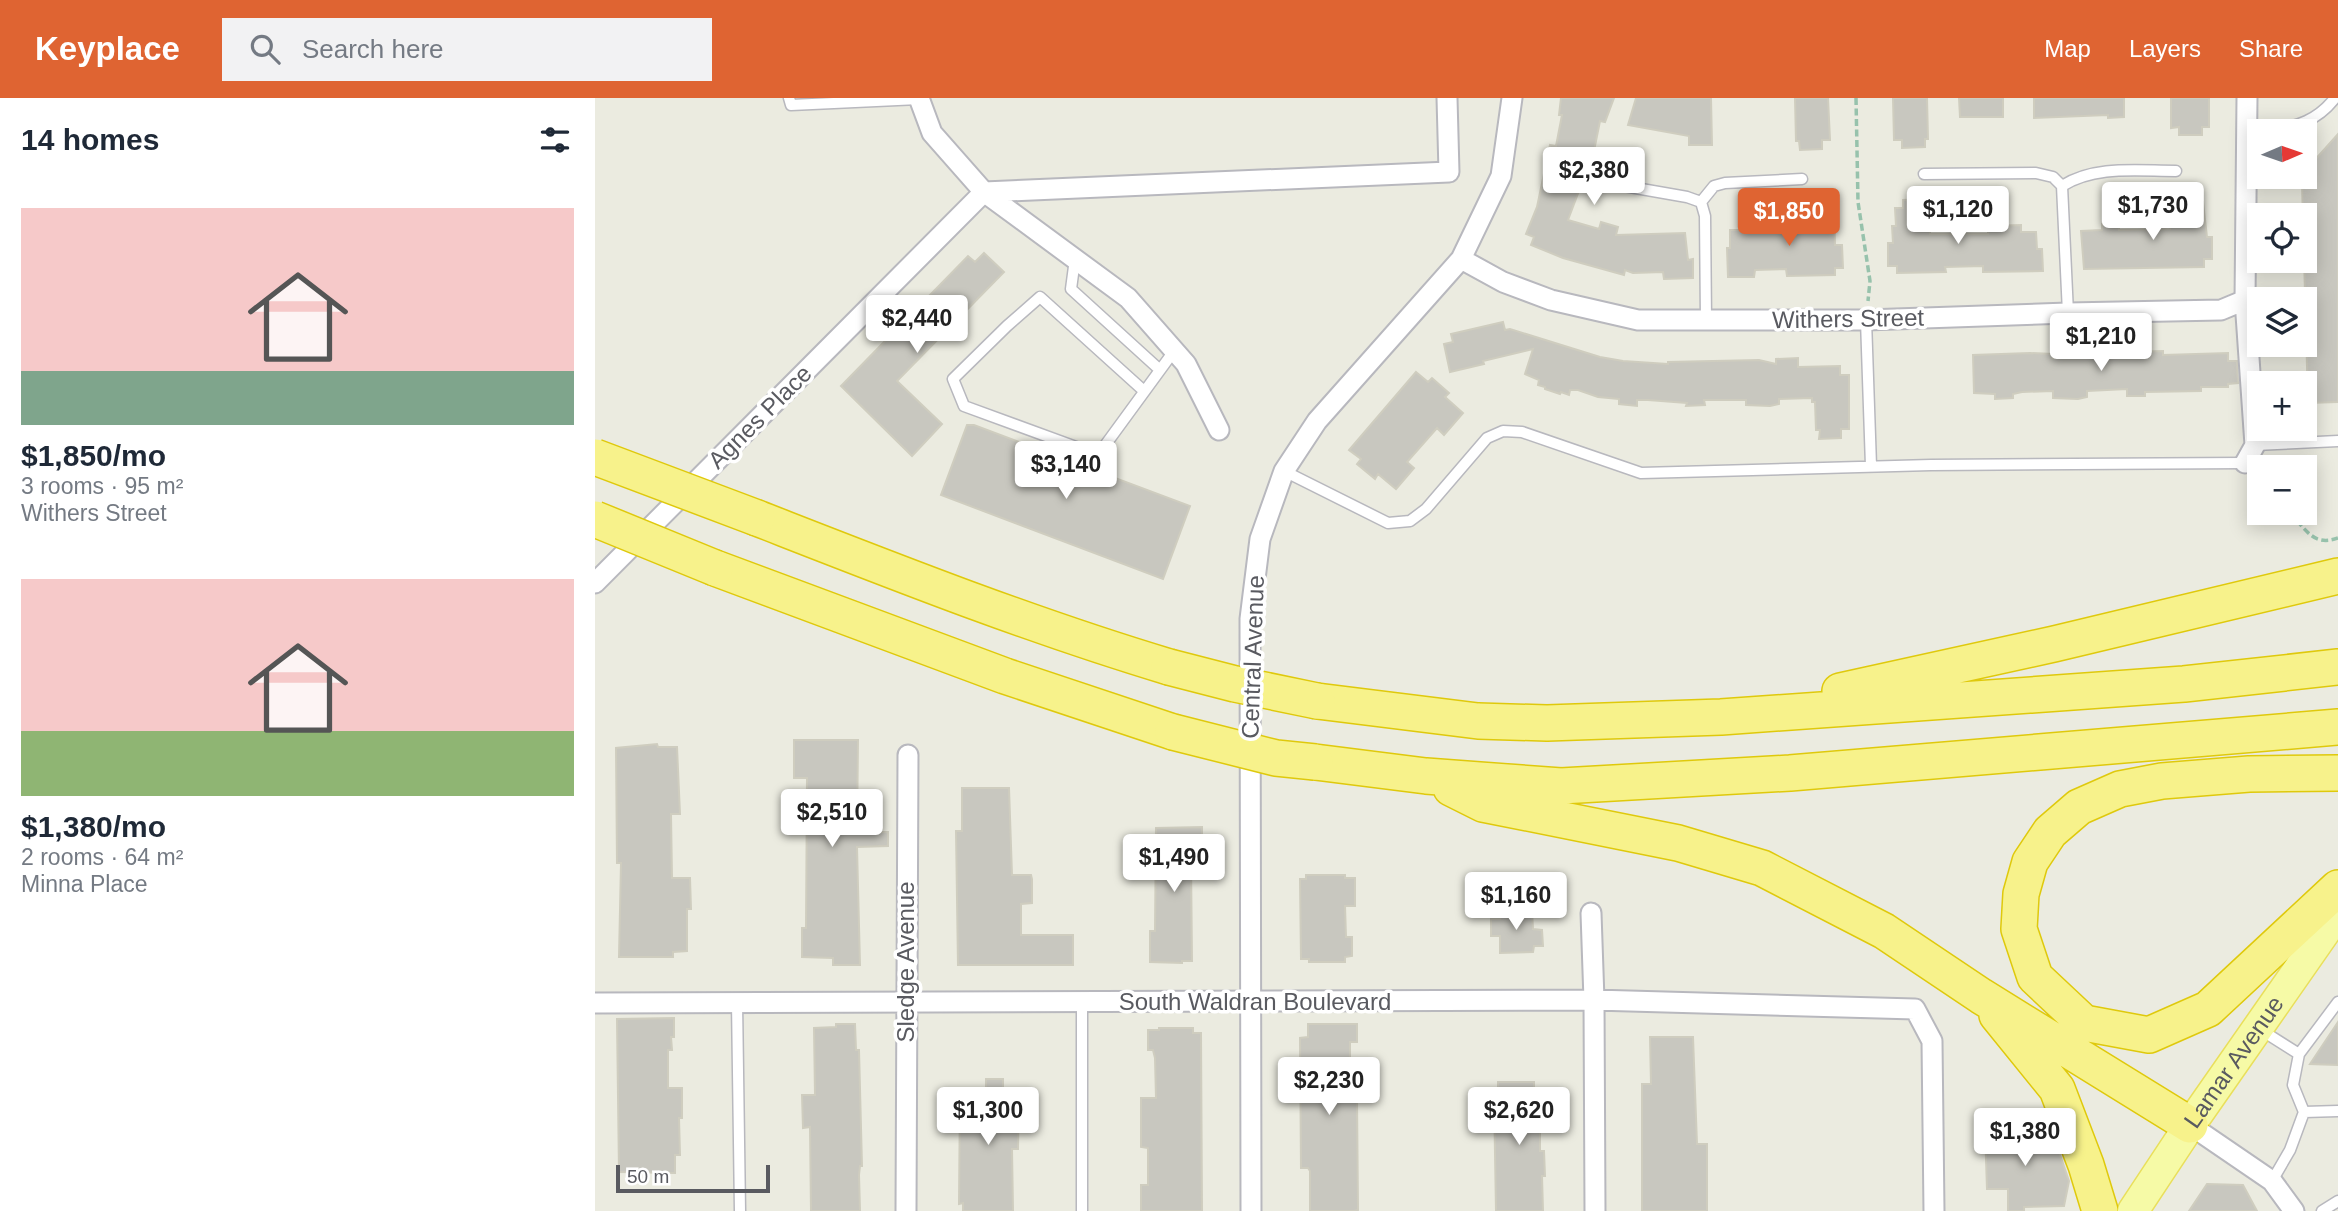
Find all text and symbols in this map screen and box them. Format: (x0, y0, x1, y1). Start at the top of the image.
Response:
search box (222, 18, 712, 81)
text: Keyplace (35, 30, 180, 67)
icon: search (246, 30, 284, 68)
text: Search here (302, 34, 444, 64)
text: Map (2044, 35, 2091, 62)
text: Layers (2129, 35, 2201, 62)
text: Share (2239, 35, 2303, 62)
north arrow (2247, 119, 2317, 189)
map controls (2247, 119, 2317, 525)
icon: filters (536, 121, 574, 159)
text: 14 homes (21, 123, 159, 156)
pin: $2,380 (1537, 148, 1651, 207)
text: $2,380 (1559, 157, 1629, 183)
pin: $1,730 (2096, 183, 2210, 242)
pin: $1,120 (1901, 186, 2015, 246)
pin: $1,850 (1732, 188, 1846, 248)
text: $1,730 (2118, 192, 2188, 218)
text: $1,120 (1923, 196, 1993, 222)
text: $1,850 (1754, 198, 1824, 224)
button: locate (2247, 203, 2317, 273)
icon: home (235, 254, 361, 380)
button: layers (2247, 287, 2317, 357)
pin: $2,440 (860, 296, 974, 355)
street label: Withers Street (1772, 304, 1925, 333)
text: $2,440 (882, 305, 952, 331)
pin: $1,210 (2044, 314, 2158, 373)
text: $1,210 (2066, 323, 2136, 349)
street label: Agnes Place (702, 359, 817, 474)
button: + (2247, 371, 2317, 441)
text: $1,850/mo (21, 439, 166, 472)
pin: $3,140 (1009, 442, 1123, 501)
text: $3,140 (1031, 451, 1101, 477)
button: − (2247, 455, 2317, 525)
text: 3 rooms · 95 m² (21, 473, 183, 499)
text: Withers Street (21, 500, 167, 526)
street label: Central Avenue (1236, 575, 1269, 739)
icon: home (235, 625, 361, 751)
pin: $2,510 (775, 790, 889, 849)
text: $2,510 (797, 799, 867, 825)
text: $1,380/mo (21, 810, 166, 843)
pin: $1,490 (1117, 834, 1231, 894)
text: 2 rooms · 64 m² (21, 844, 183, 870)
text: $1,490 (1139, 844, 1209, 870)
text: Minna Place (21, 871, 148, 897)
pin: $1,160 (1459, 872, 1573, 932)
street label: Sledge Avenue (892, 881, 919, 1043)
text: $1,160 (1481, 882, 1551, 908)
street label: South Waldran Boulevard (1119, 988, 1391, 1015)
street label: Lamar Avenue (2178, 991, 2289, 1133)
pin: $2,230 (1272, 1058, 1386, 1117)
text: $2,230 (1294, 1067, 1364, 1093)
pin: $1,300 (931, 1088, 1045, 1147)
pin: $2,620 (1462, 1088, 1576, 1147)
text: $1,300 (953, 1097, 1023, 1123)
text: $2,620 (1484, 1097, 1554, 1123)
pin: $1,380 (1968, 1108, 2082, 1168)
text: $1,380 (1990, 1118, 2060, 1144)
scale bar (616, 1162, 770, 1194)
text: 50 m (627, 1166, 669, 1187)

